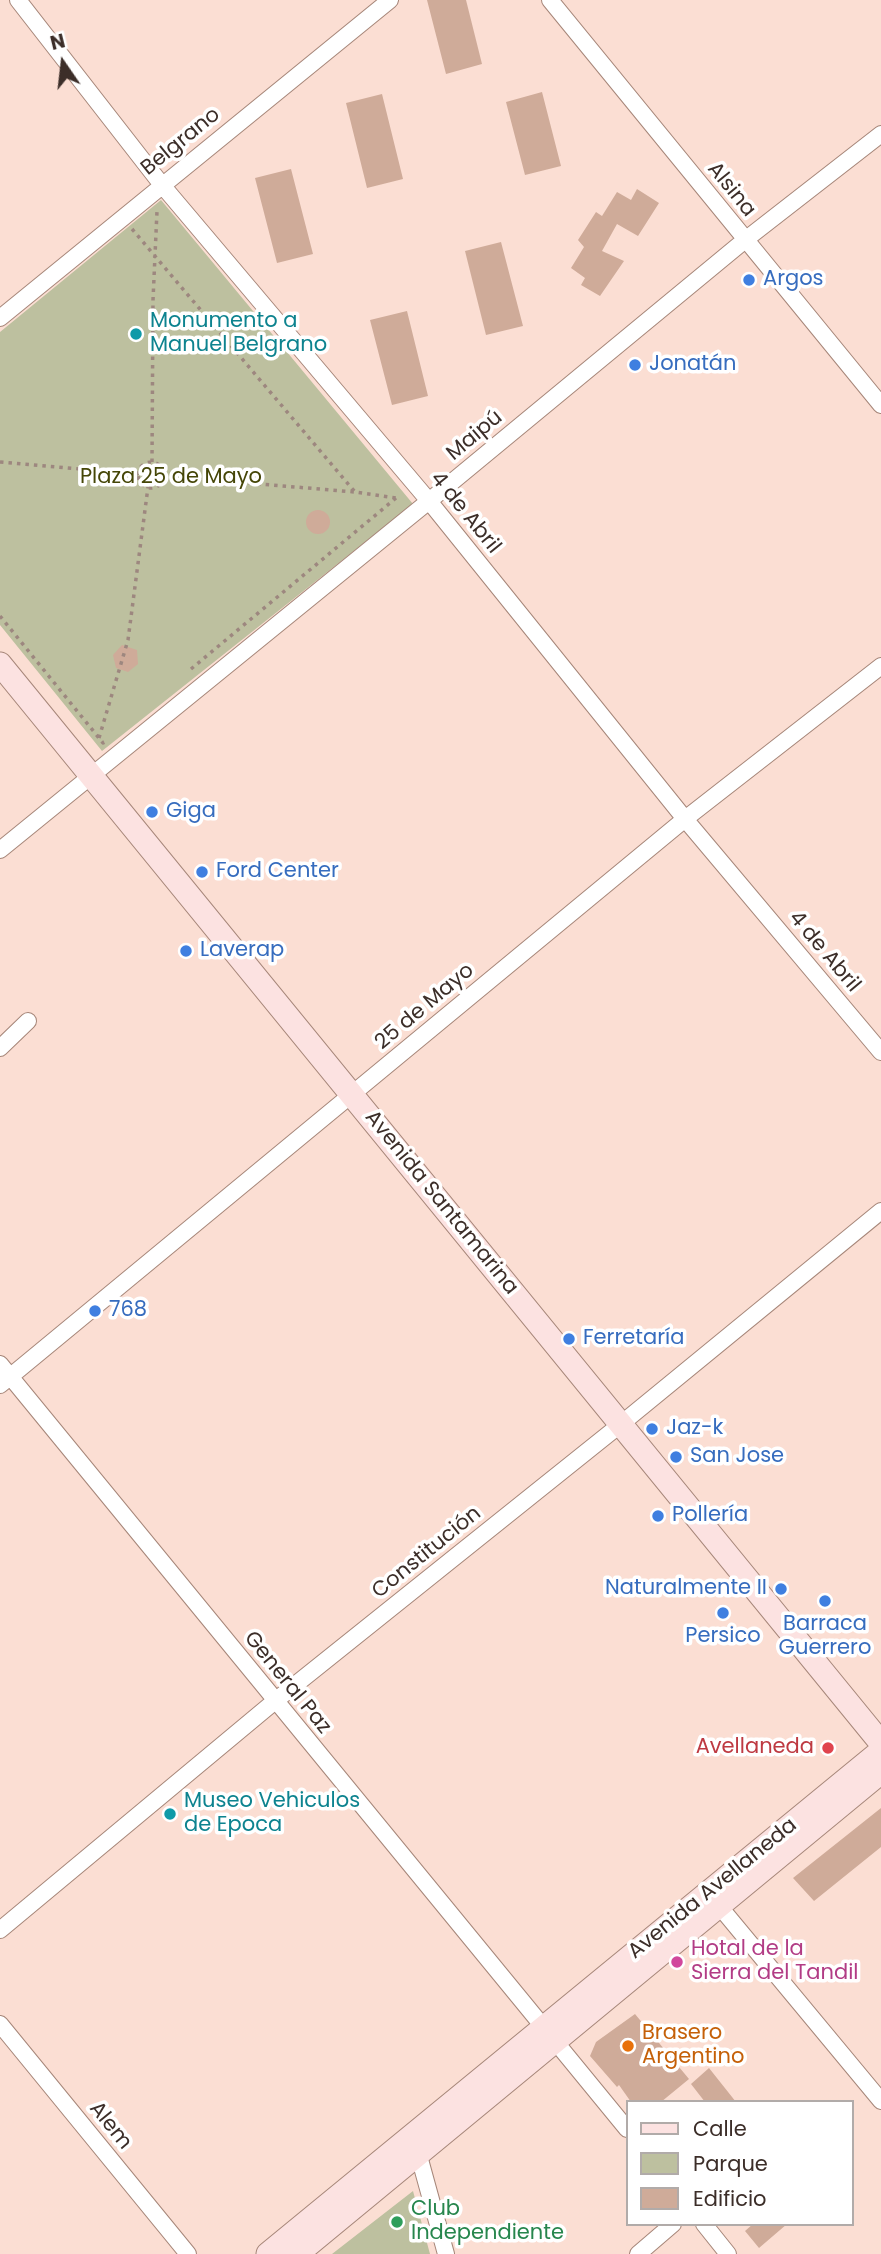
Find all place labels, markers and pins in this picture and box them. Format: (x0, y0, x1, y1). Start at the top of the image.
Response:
place label: Argos (763, 267, 824, 293)
marker: Argos (741, 272, 757, 288)
place label: Monumento a Manuel Belgrano (150, 309, 327, 359)
marker: Monumento a Manuel Belgrano (128, 326, 144, 342)
place label: Jonatán (649, 352, 736, 378)
marker: Jonatán (627, 357, 643, 373)
place label: Giga (166, 799, 216, 825)
marker: Giga (144, 804, 160, 820)
place label: Ford Center (216, 859, 339, 885)
marker: Ford Center (194, 864, 210, 880)
place label: Laverap (200, 938, 284, 964)
marker: Laverap (178, 943, 194, 959)
place label: 768 (109, 1298, 147, 1324)
marker: 768 (87, 1303, 103, 1319)
place label: Ferretaría (583, 1326, 684, 1352)
marker: Ferretaría (561, 1331, 577, 1347)
place label: Jaz-k (666, 1416, 723, 1442)
marker: Jaz-k (644, 1421, 660, 1437)
place label: San Jose (690, 1444, 784, 1470)
marker: San Jose (668, 1449, 684, 1465)
place label: Pollería (672, 1503, 748, 1529)
marker: Pollería (650, 1508, 666, 1524)
place label: Naturalmente II (605, 1576, 767, 1602)
marker: Naturalmente II (773, 1581, 789, 1597)
marker: Barraca Guerrero (817, 1593, 833, 1609)
marker: Persico (715, 1605, 731, 1621)
place label: Barraca Guerrero (779, 1612, 871, 1662)
place label: Persico (685, 1624, 761, 1650)
place label: Avellaneda (696, 1735, 814, 1761)
marker: Avellaneda (820, 1740, 836, 1756)
place label: Museo Vehiculos de Epoca (184, 1789, 360, 1839)
marker: Museo Vehiculos de Epoca (162, 1806, 178, 1822)
place label: Hotal de la Sierra del Tandil (691, 1937, 858, 1987)
marker: Hotal de la Sierra del Tandil (669, 1954, 685, 1970)
place label: Brasero Argentino (642, 2021, 744, 2071)
marker: Brasero Argentino (620, 2038, 636, 2054)
place label: Club Independiente (411, 2197, 564, 2247)
marker: Club Independiente (389, 2214, 405, 2230)

